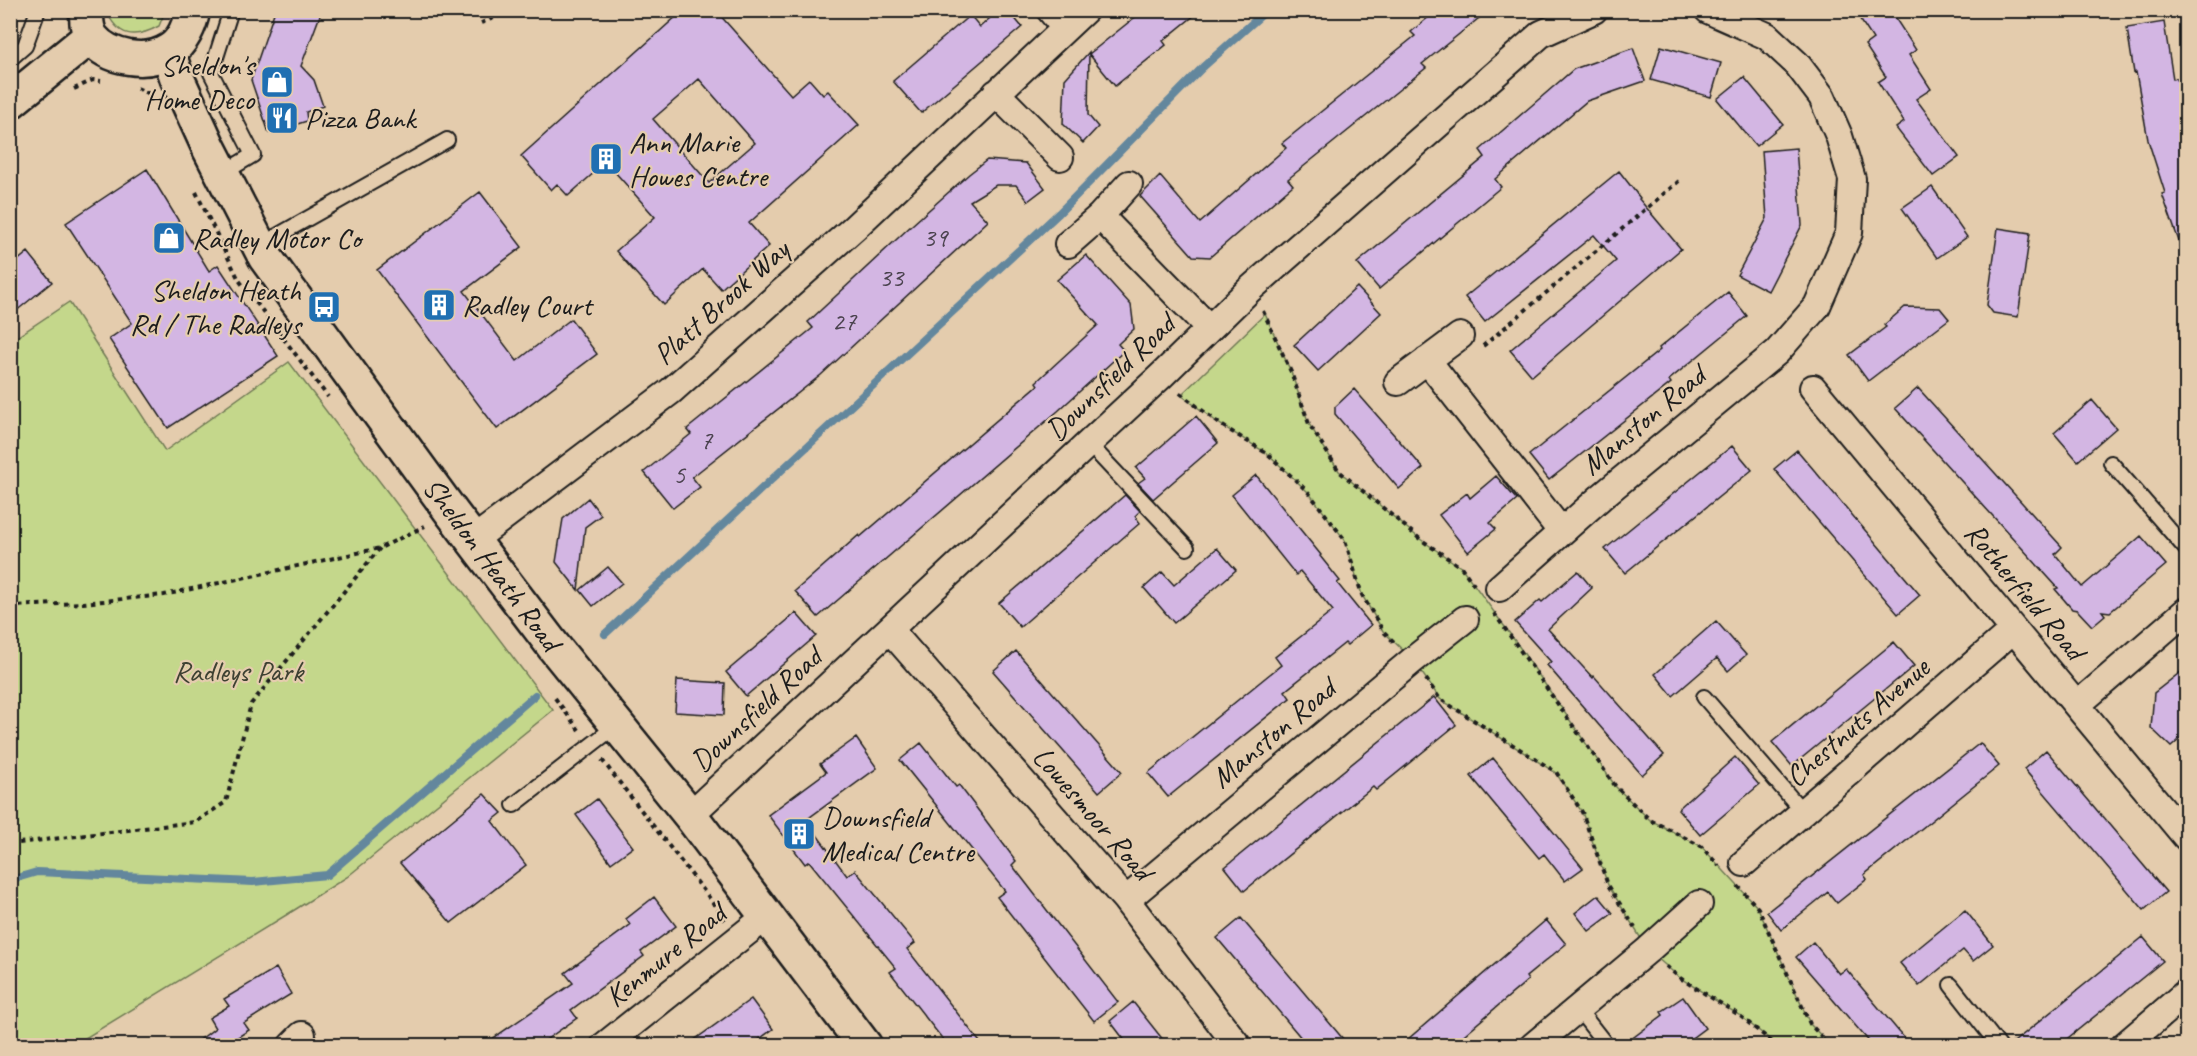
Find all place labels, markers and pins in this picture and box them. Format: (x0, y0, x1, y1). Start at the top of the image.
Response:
place label: Sheldon's Home Deco (145, 46, 257, 118)
shop icon: Sheldon's Home Deco (259, 64, 295, 100)
place label: Pizza Bank (305, 99, 417, 137)
restaurant icon: Pizza Bank (264, 100, 300, 136)
place label: Ann Marie Howes Centre (629, 123, 769, 195)
building icon: Ann Marie Howes Centre (588, 141, 624, 177)
place label: Radley Motor Co (192, 219, 364, 257)
shop icon: Radley Motor Co (151, 220, 187, 256)
place label: Sheldon Heath Rd / The Radleys (130, 271, 304, 343)
place label: Radley Court (462, 286, 595, 324)
building icon: Radley Court (421, 287, 457, 323)
bus stop icon: Sheldon Heath Rd / The Radleys (306, 289, 342, 325)
place label: Downsfield Medical Centre (822, 798, 976, 870)
building icon: Downsfield Medical Centre (781, 816, 817, 852)

